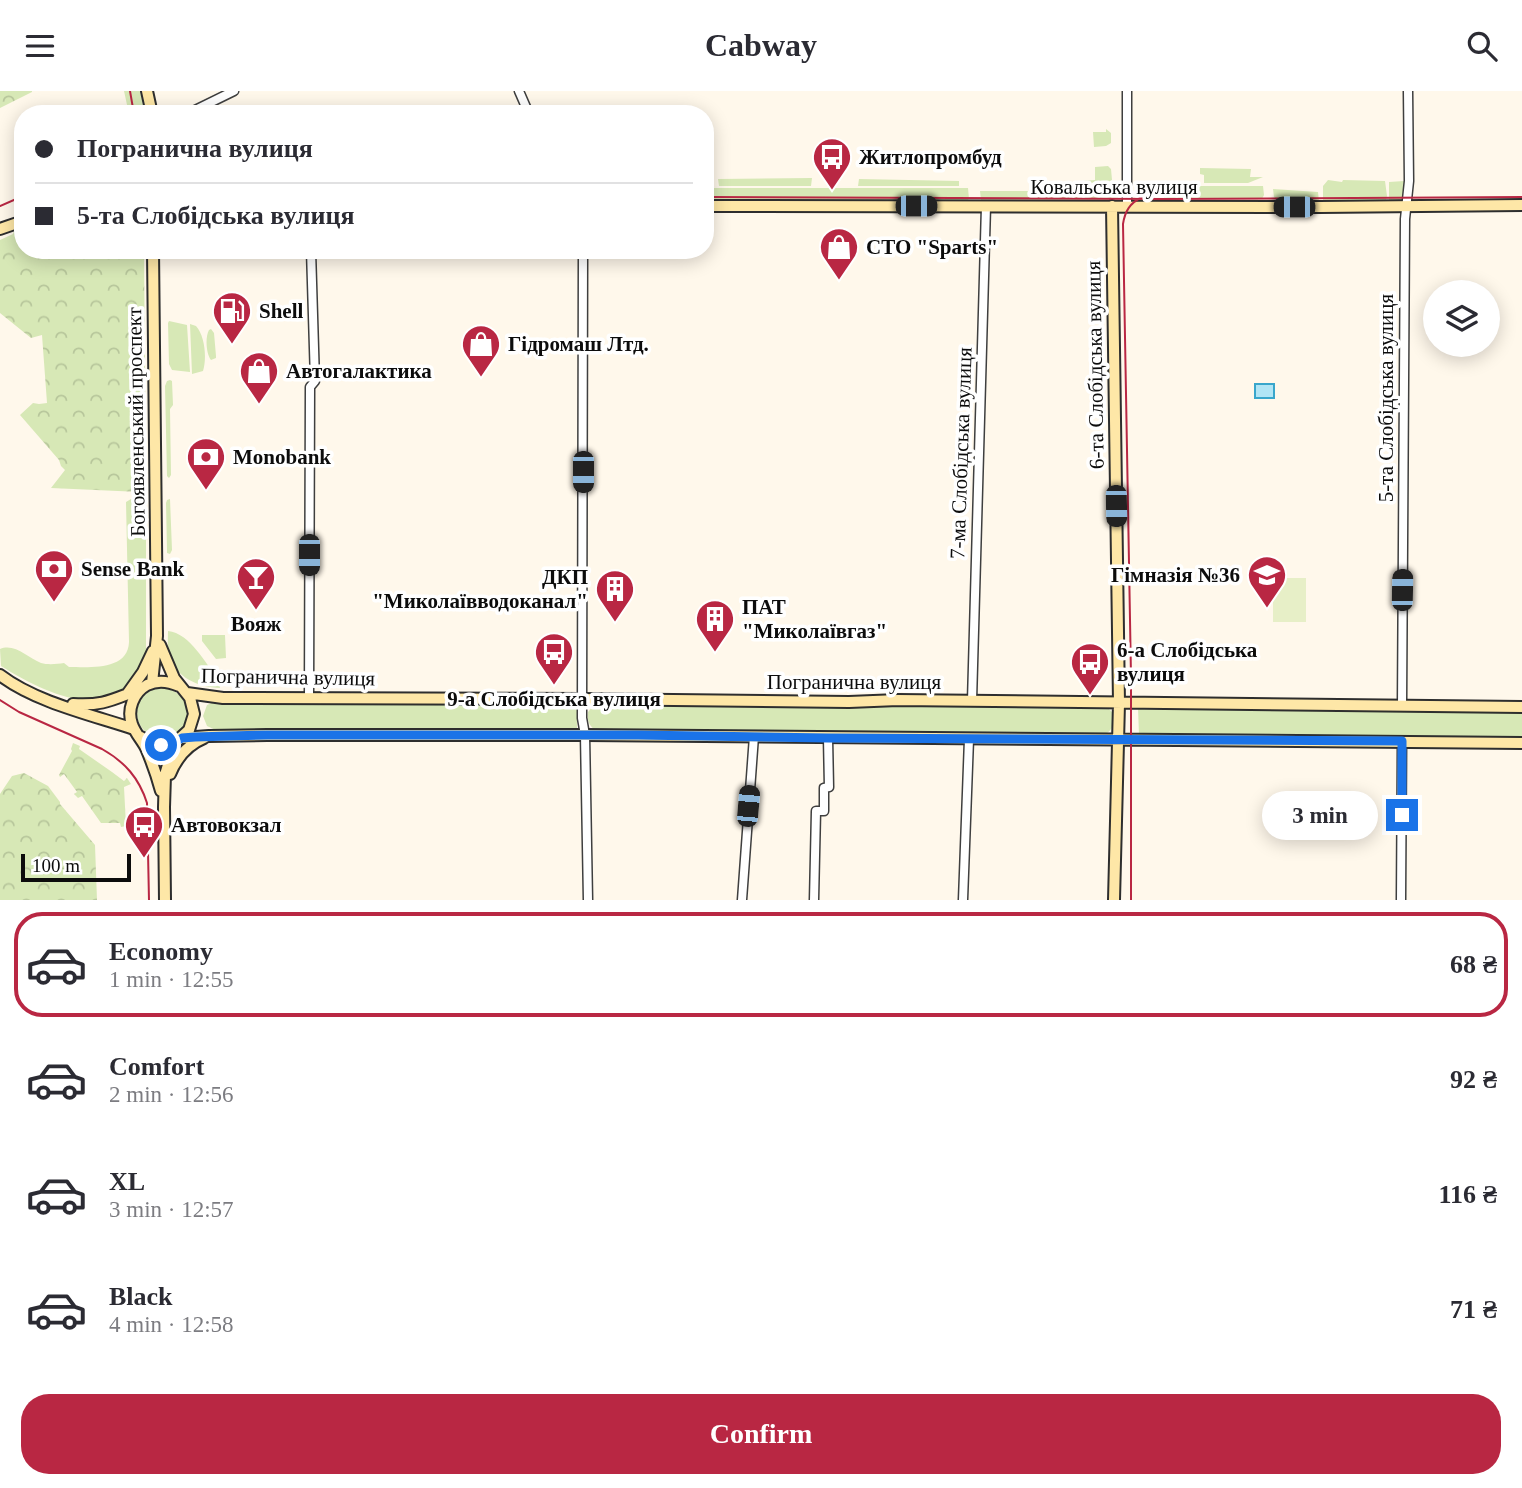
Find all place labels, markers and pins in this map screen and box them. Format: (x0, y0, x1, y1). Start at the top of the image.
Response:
bus stop icon: Житлопромбуд (811, 136, 853, 191)
place label: Житлопромбуд (859, 145, 1002, 169)
shop icon: СТО "Sparts" (818, 226, 860, 281)
place label: СТО "Sparts" (866, 235, 998, 259)
fuel station icon: Shell (211, 290, 253, 345)
place label: Shell (259, 299, 304, 323)
shop icon: Гідромаш Лтд. (460, 323, 502, 378)
place label: Гідромаш Лтд. (508, 332, 649, 356)
shop icon: Автогалактика (238, 350, 280, 405)
place label: Автогалактика (286, 359, 432, 383)
bank icon: Monobank (185, 436, 227, 491)
place label: Monobank (233, 445, 331, 469)
bank icon: Sense Bank (33, 548, 75, 603)
school or university icon: Гімназія №36 (1246, 554, 1288, 609)
bar icon: Вояж (235, 556, 277, 611)
place label: Sense Bank (81, 557, 185, 581)
place label: Гімназія №36 (1111, 563, 1240, 587)
place label: ДКП "Миколаївводоканал" (372, 565, 588, 613)
building icon: ДКП "Миколаївводоканал" (594, 568, 636, 623)
place label: ПАТ "Миколаївгаз" (742, 595, 887, 643)
building icon: ПАТ "Миколаївгаз" (694, 598, 736, 653)
place label: Вояж (231, 612, 282, 636)
bus stop icon: 9-а Слобідська вулиця (533, 631, 575, 686)
place label: 6-а Слобідська вулиця (1117, 638, 1258, 686)
bus stop icon: 6-а Слобідська вулиця (1069, 641, 1111, 696)
place label: 9-а Слобідська вулиця (447, 687, 661, 711)
bus stop icon: Автовокзал (123, 804, 165, 859)
place label: Автовокзал (171, 813, 282, 837)

